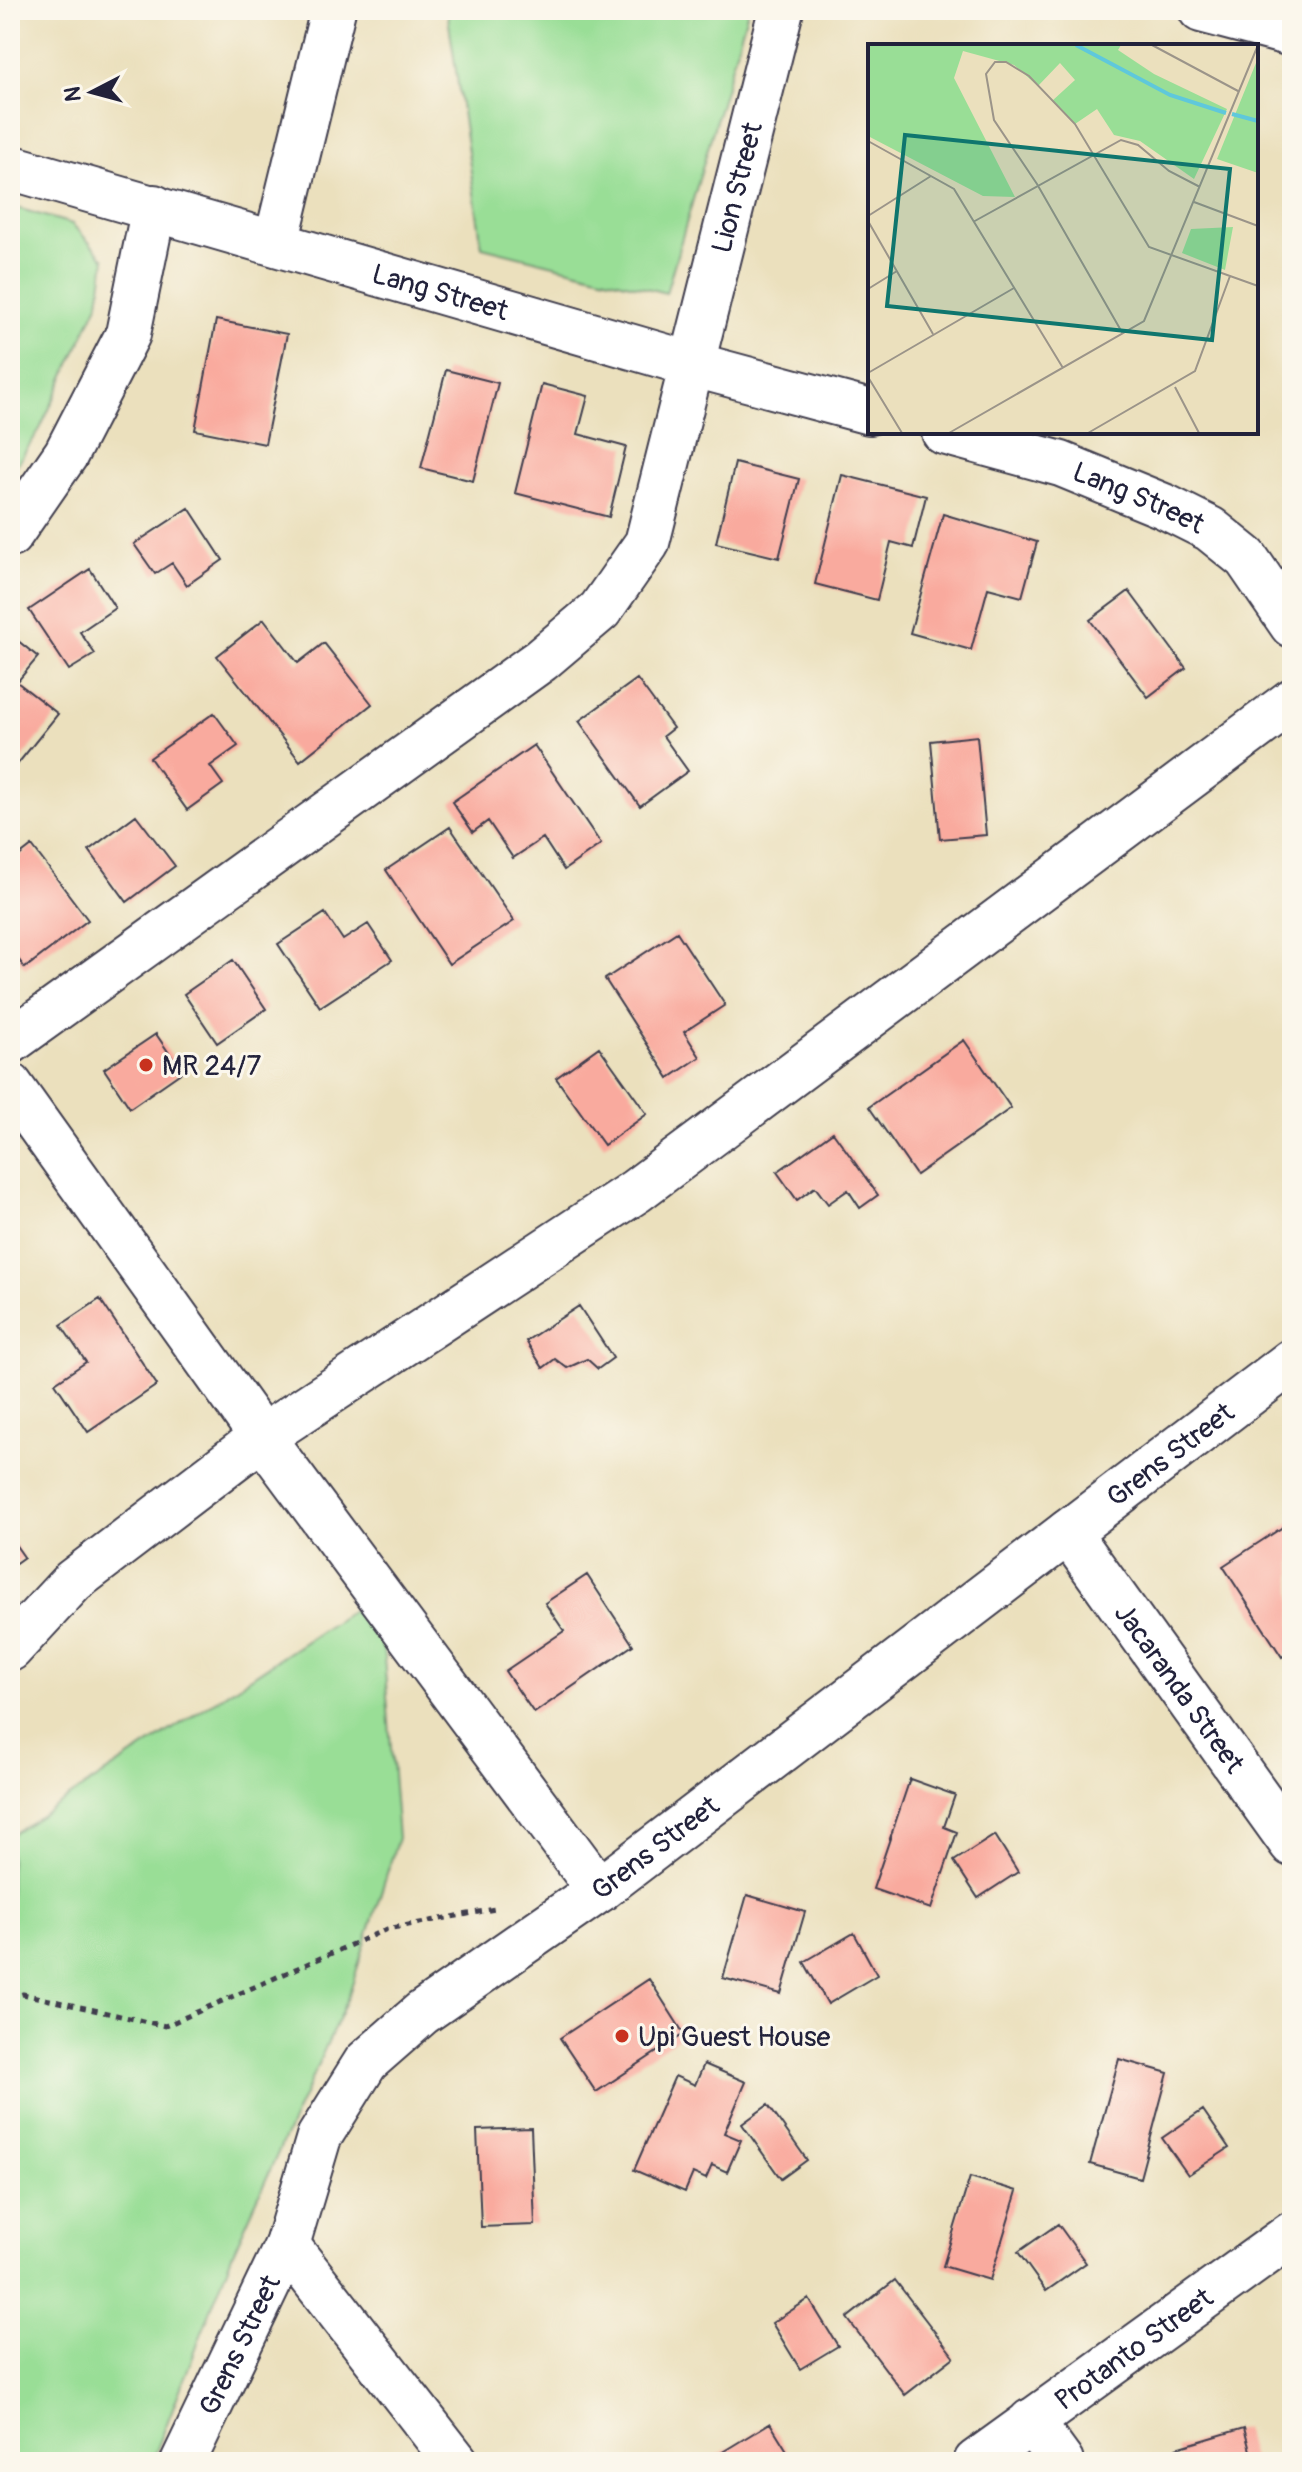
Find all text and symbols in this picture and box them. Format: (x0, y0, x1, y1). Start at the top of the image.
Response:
inset map (868, 44, 1258, 434)
north arrow (52, 52, 132, 132)
text: N (58, 85, 88, 103)
street label: Lion Street (705, 118, 771, 257)
street label: Lang Street (368, 257, 513, 329)
street label: Lang Street (1067, 455, 1211, 543)
place label: MR 24/7 (162, 1049, 261, 1084)
marker: MR 24/7 (137, 1056, 155, 1074)
street label: Grens Street (1100, 1395, 1242, 1515)
street label: Jacaranda Street (1106, 1597, 1252, 1781)
street label: Grens Street (585, 1788, 727, 1908)
place label: Upi Guest House (638, 2020, 831, 2055)
marker: Upi Guest House (613, 2027, 631, 2045)
street label: Grens Street (192, 2269, 289, 2421)
street label: Protanto Street (1048, 2280, 1221, 2419)

